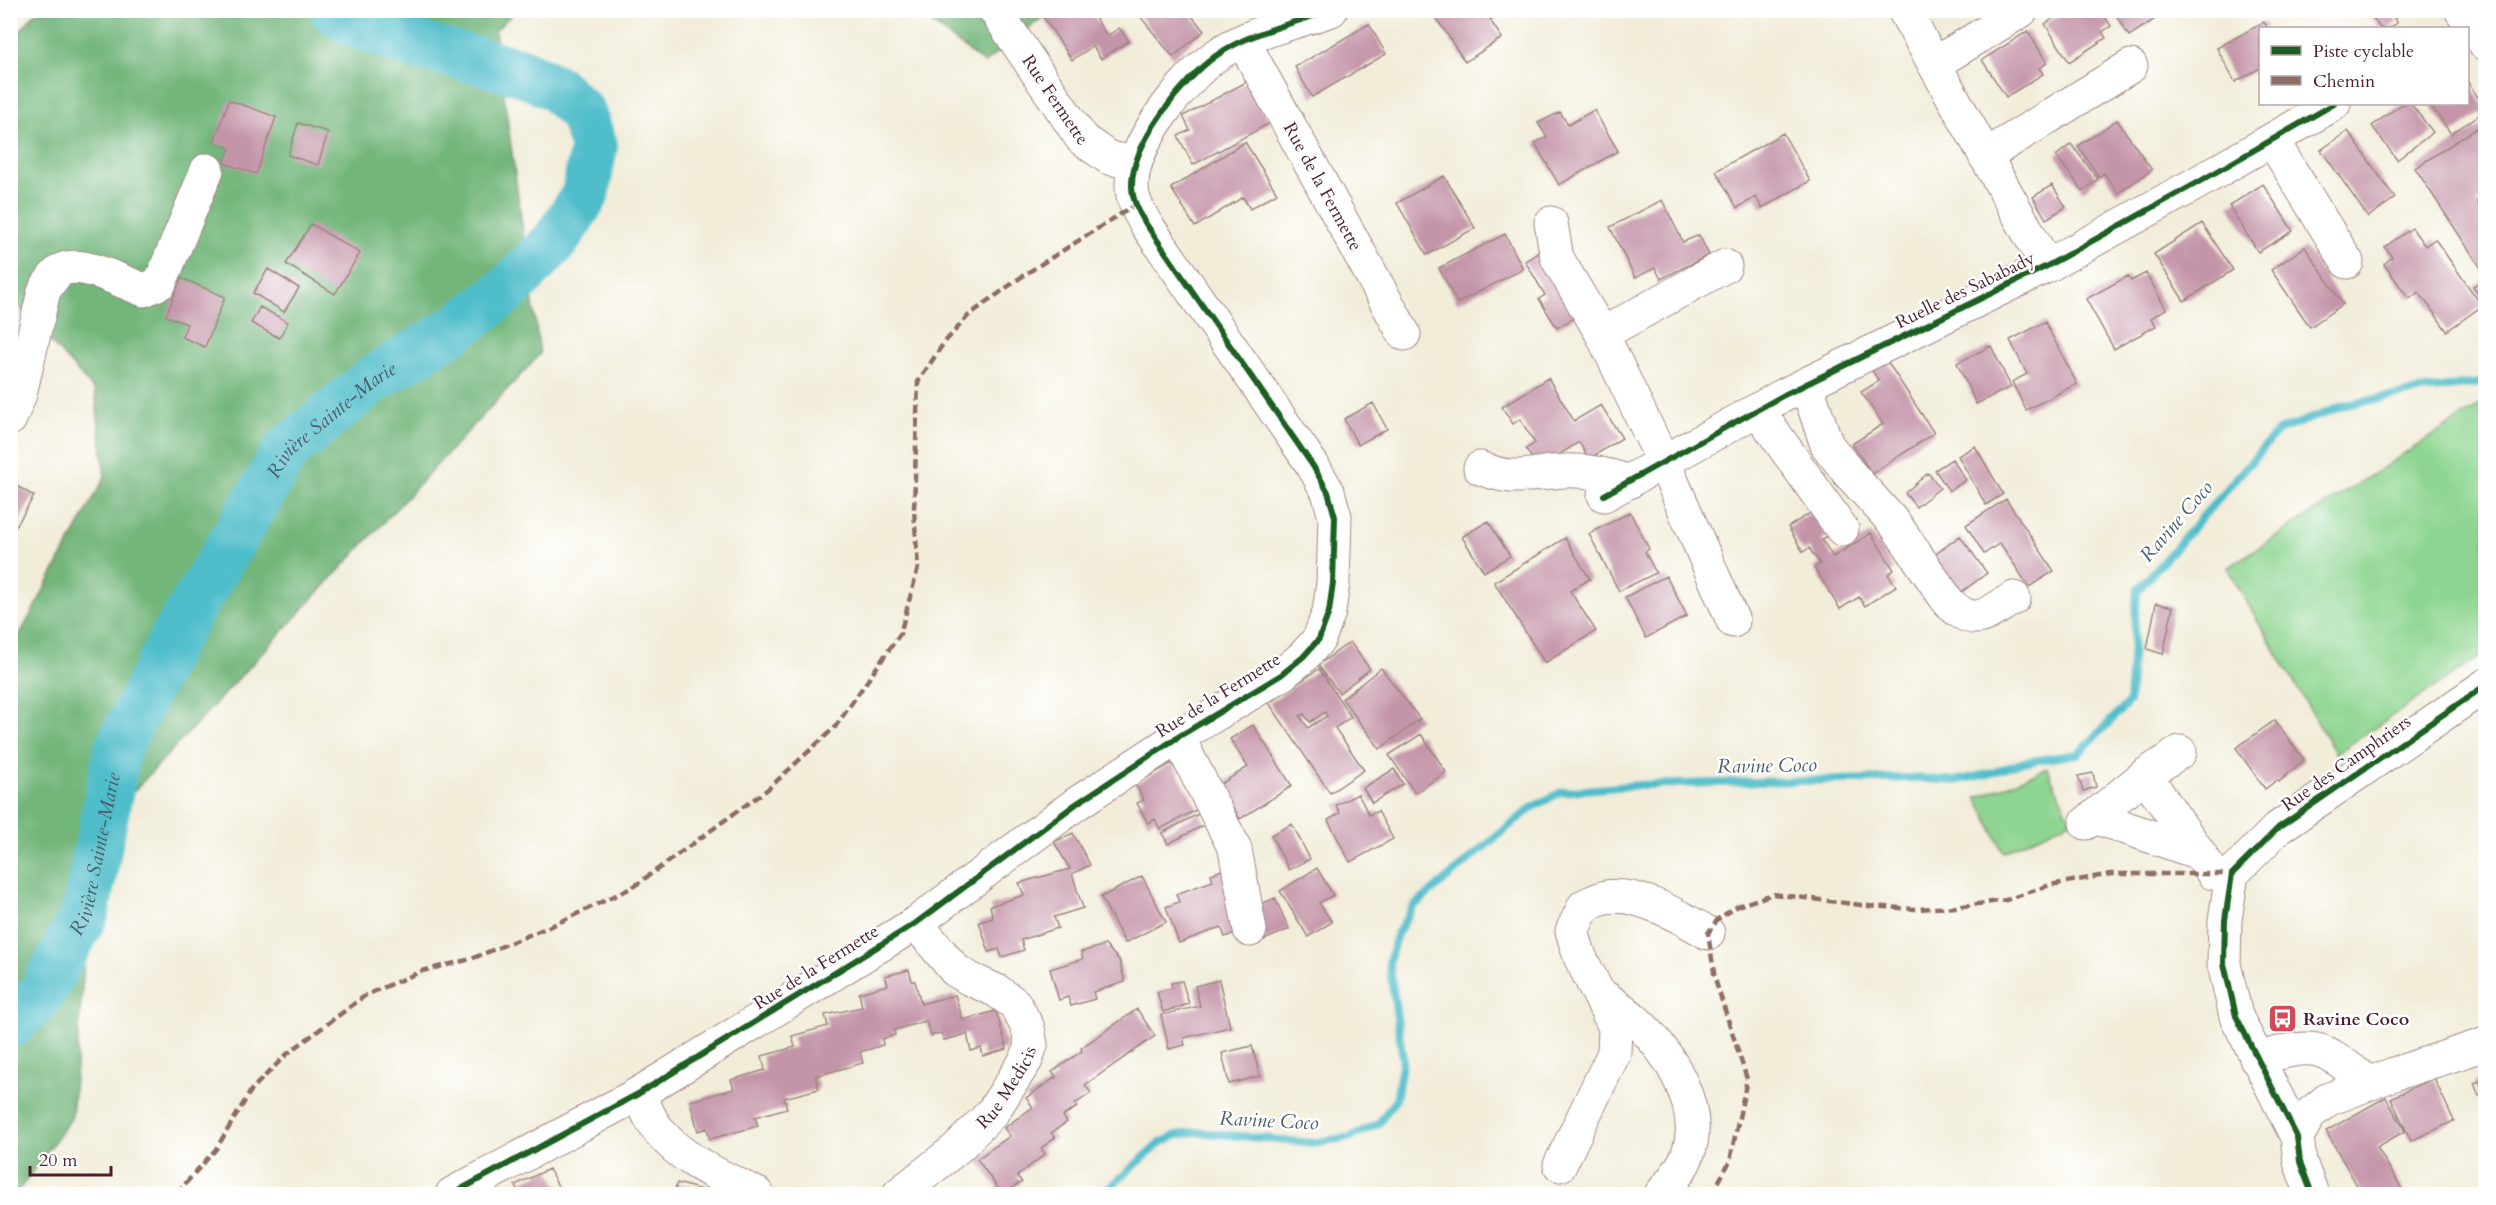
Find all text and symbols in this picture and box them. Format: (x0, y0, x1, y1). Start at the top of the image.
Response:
legend (2259, 27, 2469, 105)
text: Piste cyclable (2313, 39, 2414, 64)
street label: Rue Fermette (1016, 50, 1092, 152)
text: Chemin (2313, 69, 2376, 94)
street label: Rue de la Fermette (1277, 118, 1368, 256)
street label: Ruelle des Sababady (1891, 246, 2039, 335)
water label: Rivière Sainte-Marie (260, 355, 401, 483)
water label: Ravine Coco (2134, 475, 2219, 568)
street label: Rue de la Fermette (1151, 647, 1286, 744)
street label: Rue des Camphriers (2277, 709, 2416, 817)
water label: Ravine Coco (1717, 751, 1817, 780)
water label: Rivière Sainte-Marie (63, 770, 127, 940)
street label: Rue de la Fermette (749, 919, 884, 1016)
bus stop icon: Ravine Coco (2266, 1003, 2298, 1035)
place label: Ravine Coco (2303, 1007, 2409, 1032)
street label: Rue Medicis (971, 1043, 1043, 1135)
water label: Ravine Coco (1219, 1104, 1319, 1137)
scale bar (30, 1139, 111, 1177)
text: 20 m (39, 1148, 78, 1173)

